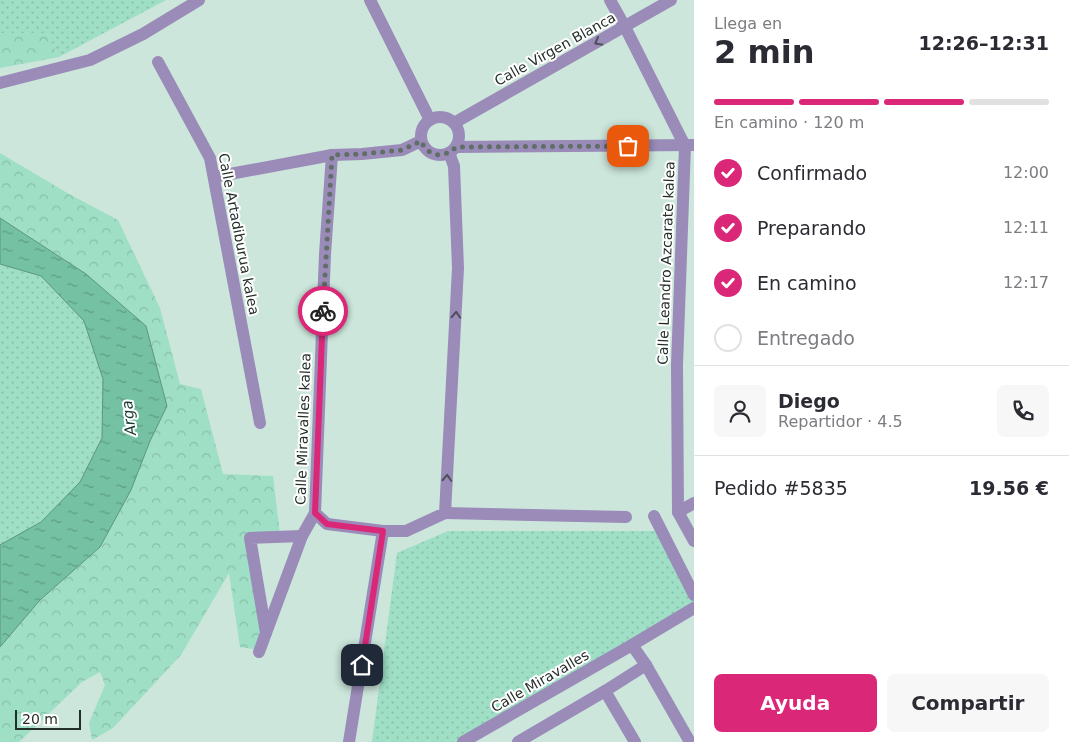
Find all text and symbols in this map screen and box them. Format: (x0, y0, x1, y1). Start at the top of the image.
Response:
street label: Calle Virgen Blanca (492, 9, 618, 89)
text: Llega en (714, 14, 782, 33)
text: 12:26–12:31 (919, 32, 1049, 54)
text: 2 min (714, 33, 815, 71)
one-way arrow (595, 36, 604, 46)
text: En camino · 120 m (714, 113, 864, 132)
pin (607, 125, 649, 167)
icon: bag (614, 132, 642, 160)
street label: Calle Artadiburua kalea (215, 152, 263, 316)
icon: check (714, 159, 742, 187)
street label: Calle Leandro Azcarate kalea (654, 161, 678, 365)
text: Confirmado (757, 162, 867, 184)
text: 12:00 (1003, 163, 1049, 182)
icon: check (714, 214, 742, 242)
text: Preparando (757, 217, 866, 239)
text: 12:11 (1003, 218, 1049, 237)
icon: check (714, 269, 742, 297)
text: En camino (757, 272, 857, 294)
text: 12:17 (1003, 273, 1049, 292)
courier (298, 286, 348, 336)
icon: bike (309, 297, 337, 325)
one-way arrow (450, 311, 461, 319)
text: Entregado (757, 327, 855, 349)
street label: Calle Miravalles kalea (292, 353, 314, 505)
button: person (714, 385, 766, 437)
button: phone (997, 385, 1049, 437)
text: Diego (778, 390, 840, 412)
water label: Arga (118, 399, 140, 438)
text: Repartidor · 4.5 (778, 412, 903, 431)
one-way arrow (441, 473, 452, 481)
text: Pedido #5835 (714, 477, 848, 499)
text: 19.56 € (969, 477, 1049, 499)
pin (341, 644, 383, 686)
street label: Calle Miravalles (488, 647, 592, 715)
icon: home (348, 651, 376, 679)
button: Ayuda (714, 674, 877, 732)
button: Compartir (887, 674, 1049, 732)
scale bar (15, 707, 81, 730)
text: 20 m (22, 711, 58, 727)

